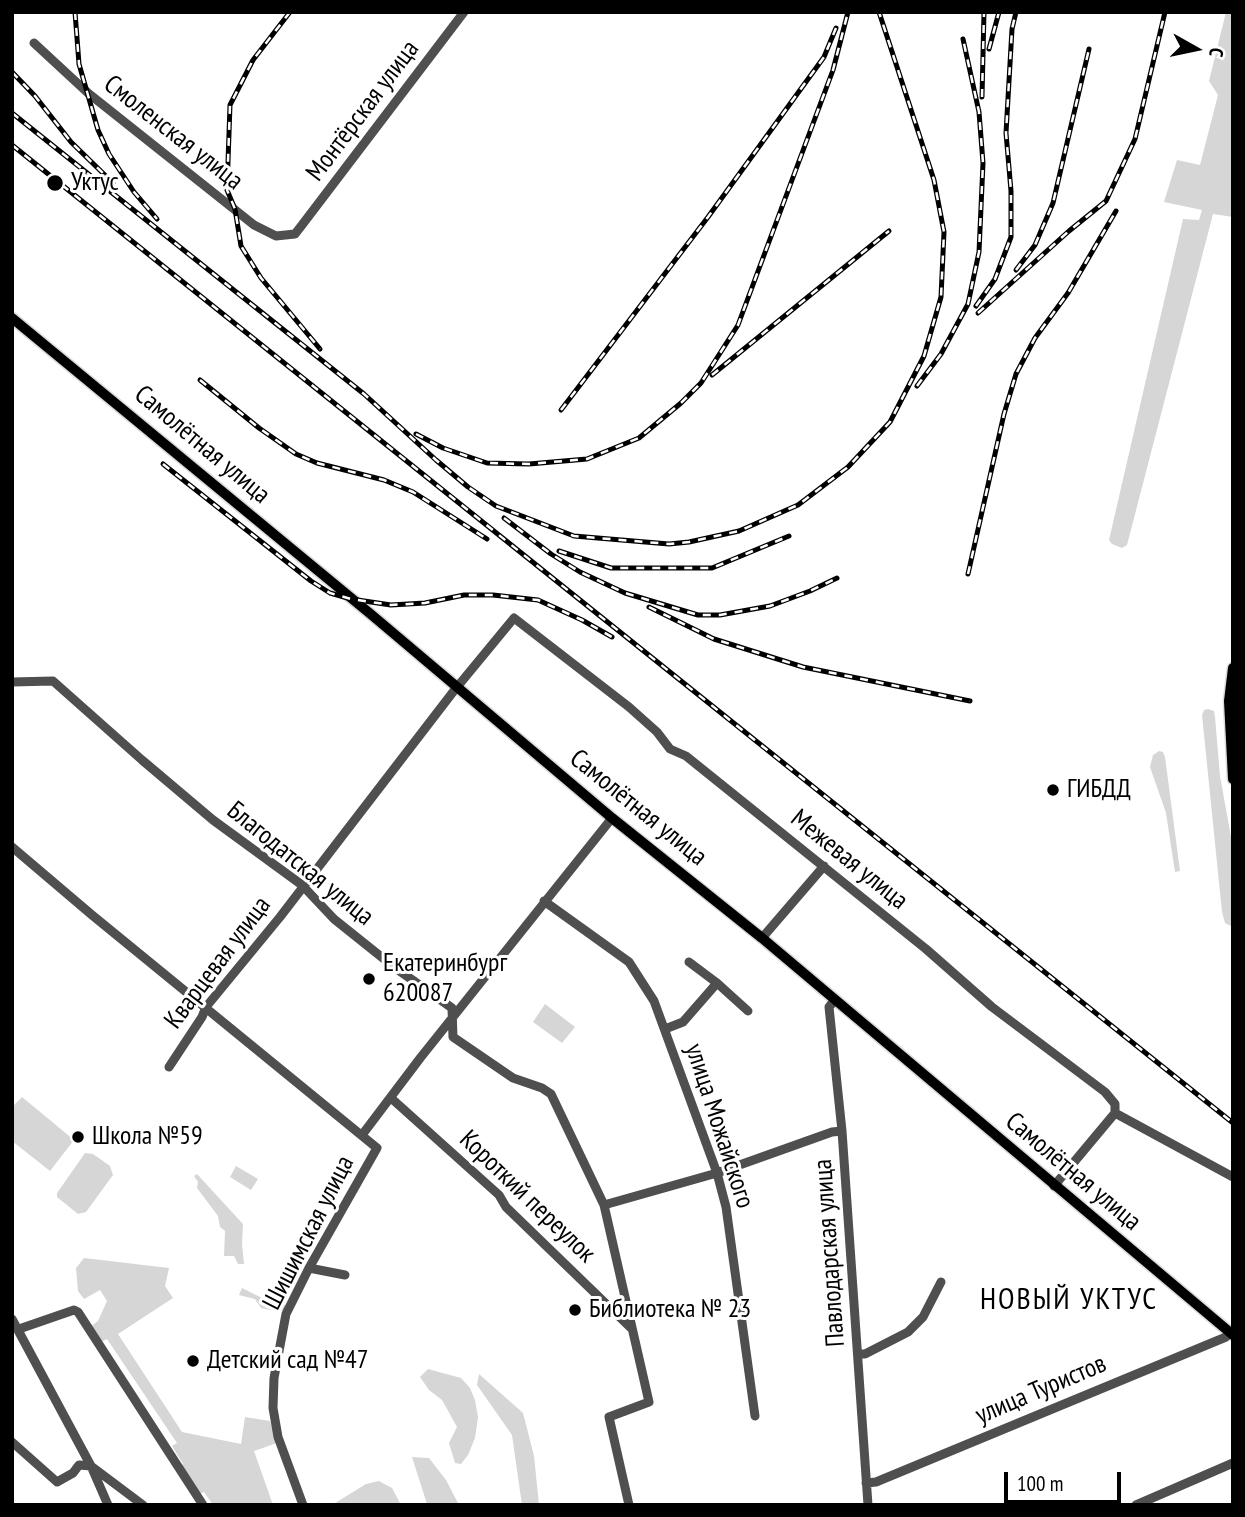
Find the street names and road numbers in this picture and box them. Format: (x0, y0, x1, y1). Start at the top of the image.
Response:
street label: Монтёрская улица (300, 35, 426, 187)
street label: Смоленская улица (97, 69, 249, 197)
street label: Самолётная улица (128, 379, 276, 511)
street label: Самолётная улица (563, 743, 713, 873)
street label: Благодатская улица (220, 795, 380, 933)
street label: Межевая улица (784, 803, 914, 917)
street label: Кварцевая улица (158, 891, 278, 1035)
street label: улица Можайского (678, 1040, 760, 1212)
street label: Самолётная улица (999, 1106, 1147, 1238)
street label: Короткий переулок (453, 1124, 601, 1270)
street label: Шишимская улица (257, 1151, 361, 1315)
street label: Павлодарская улица (808, 1158, 852, 1348)
street label: улица Туристов (971, 1348, 1111, 1432)

